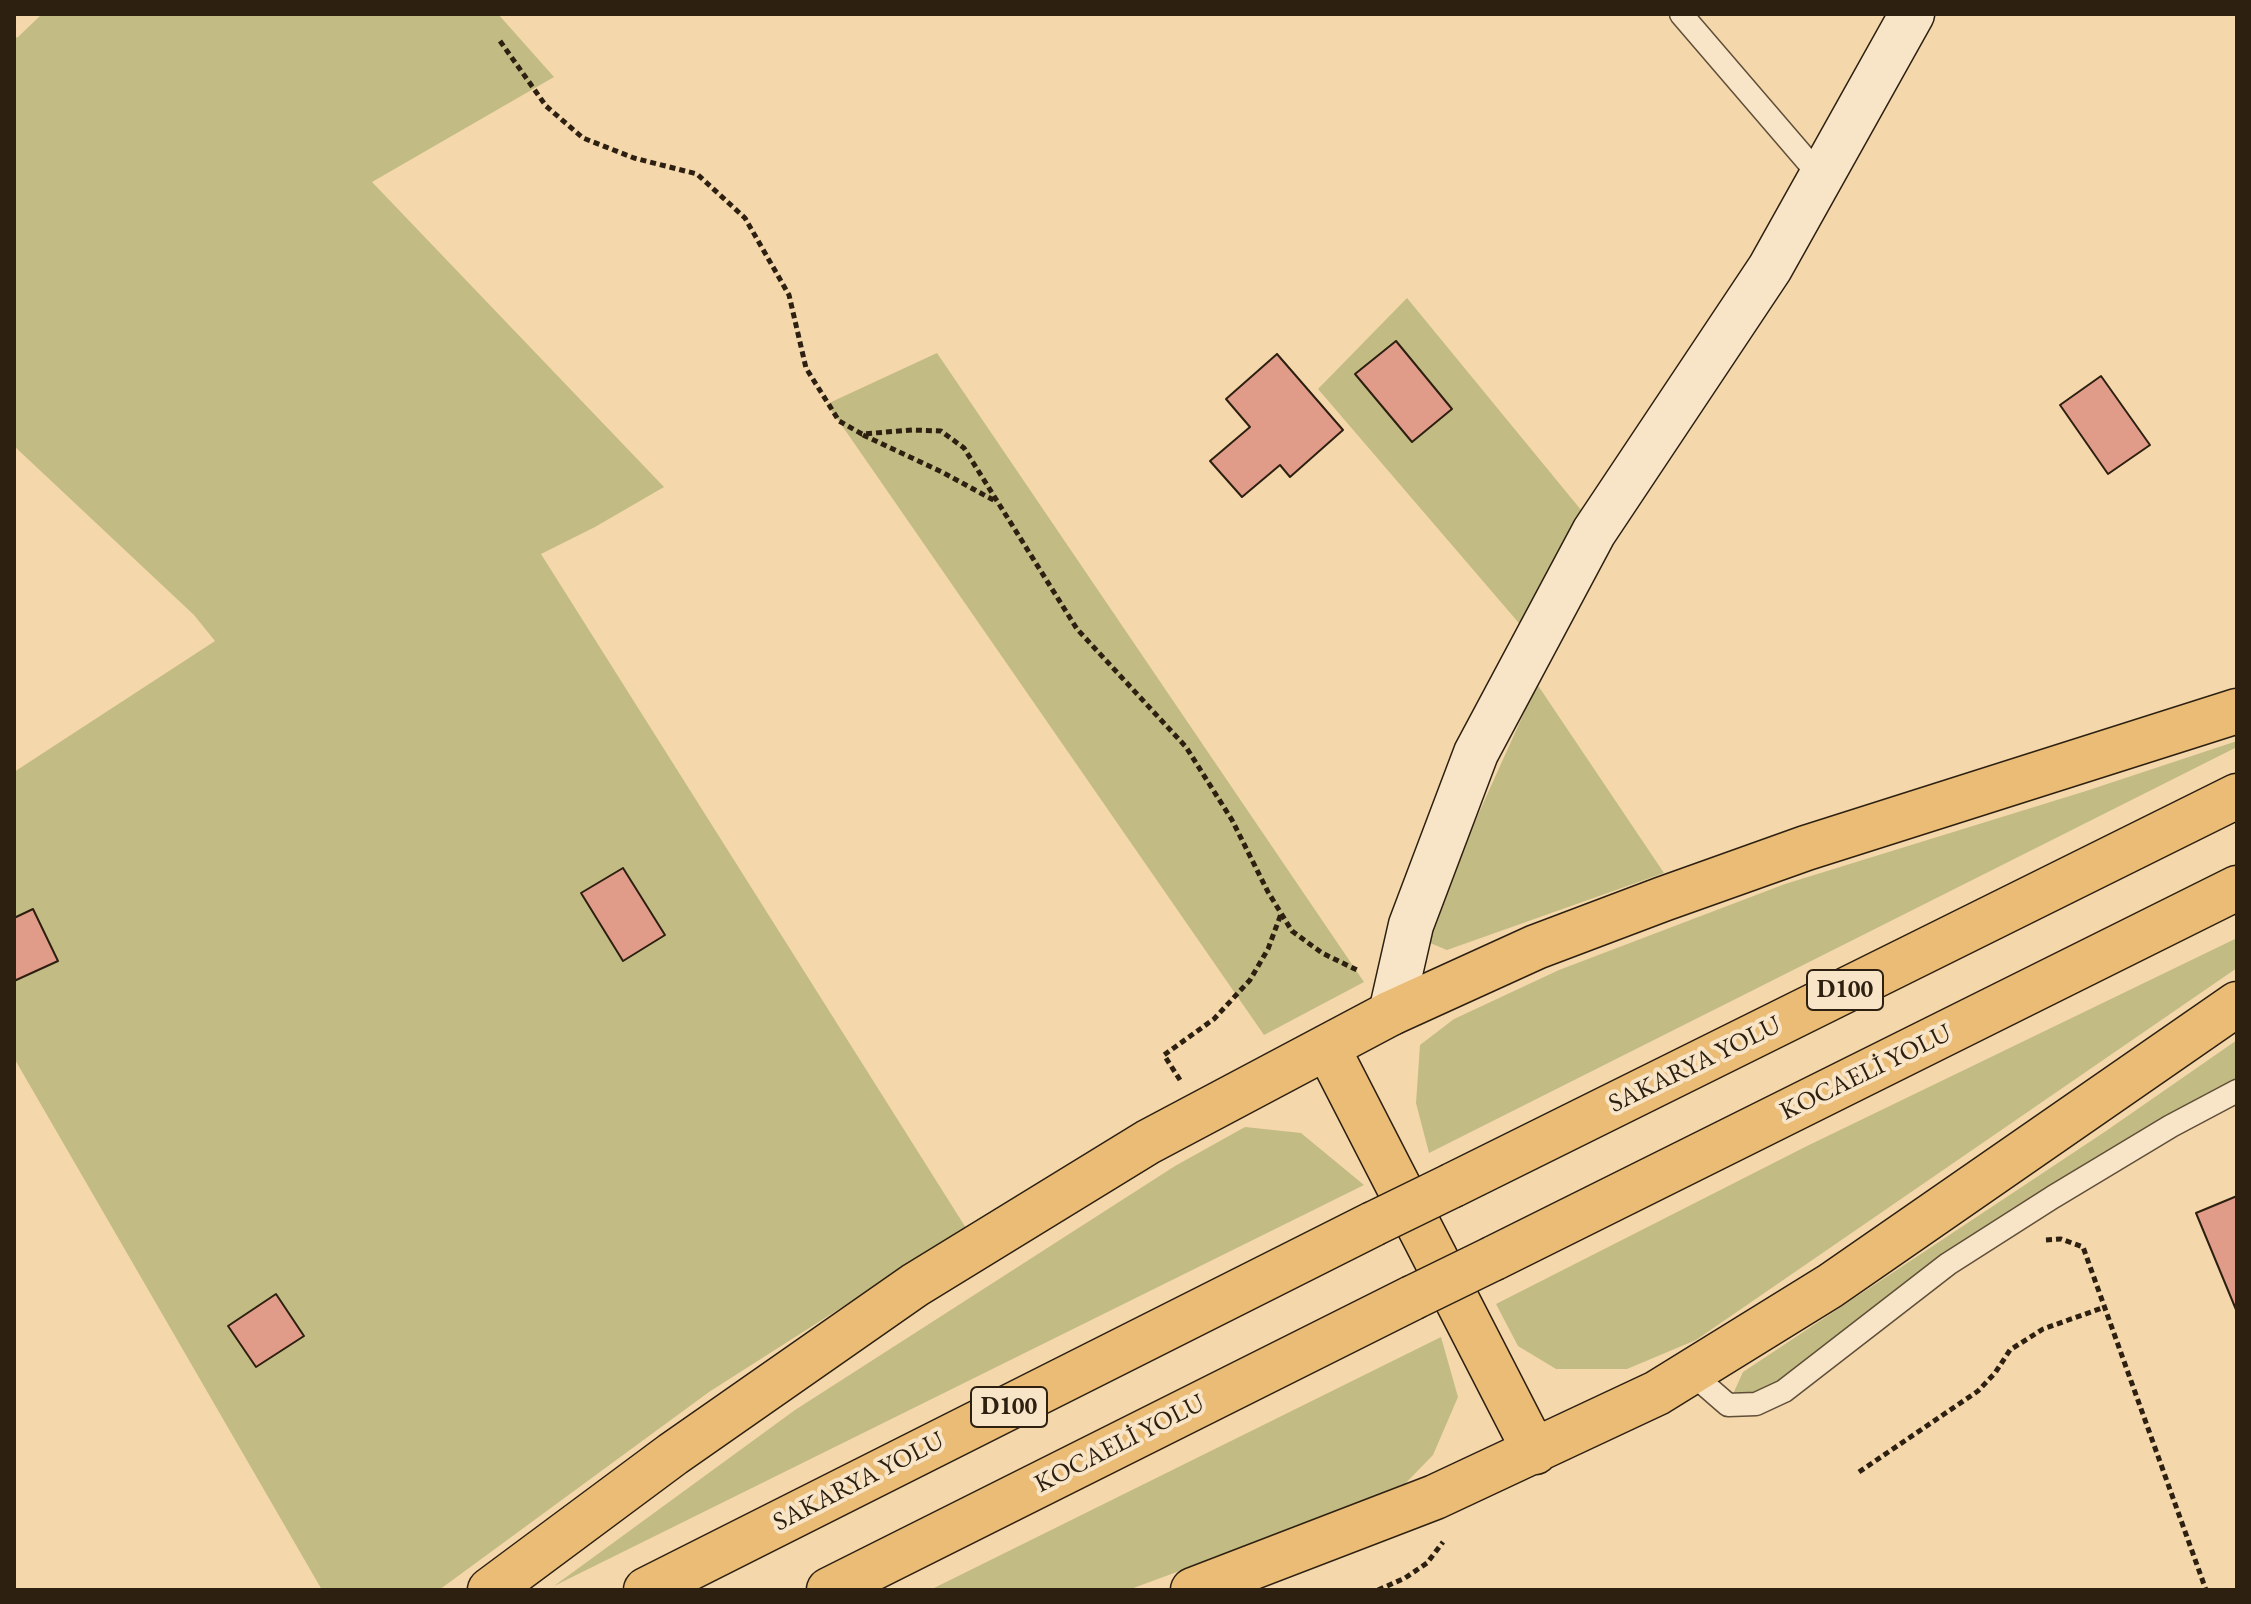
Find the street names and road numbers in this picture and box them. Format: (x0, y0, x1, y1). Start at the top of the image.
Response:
road number: D100 (1807, 970, 1883, 1010)
street label: SAKARYA YOLU (1604, 1010, 1786, 1120)
street label: KOCAELİ YOLU (1775, 1018, 1957, 1128)
road number: D100 (971, 1387, 1047, 1427)
street label: KOCAELİ YOLU (1030, 1388, 1210, 1500)
street label: SAKARYA YOLU (768, 1425, 950, 1539)

